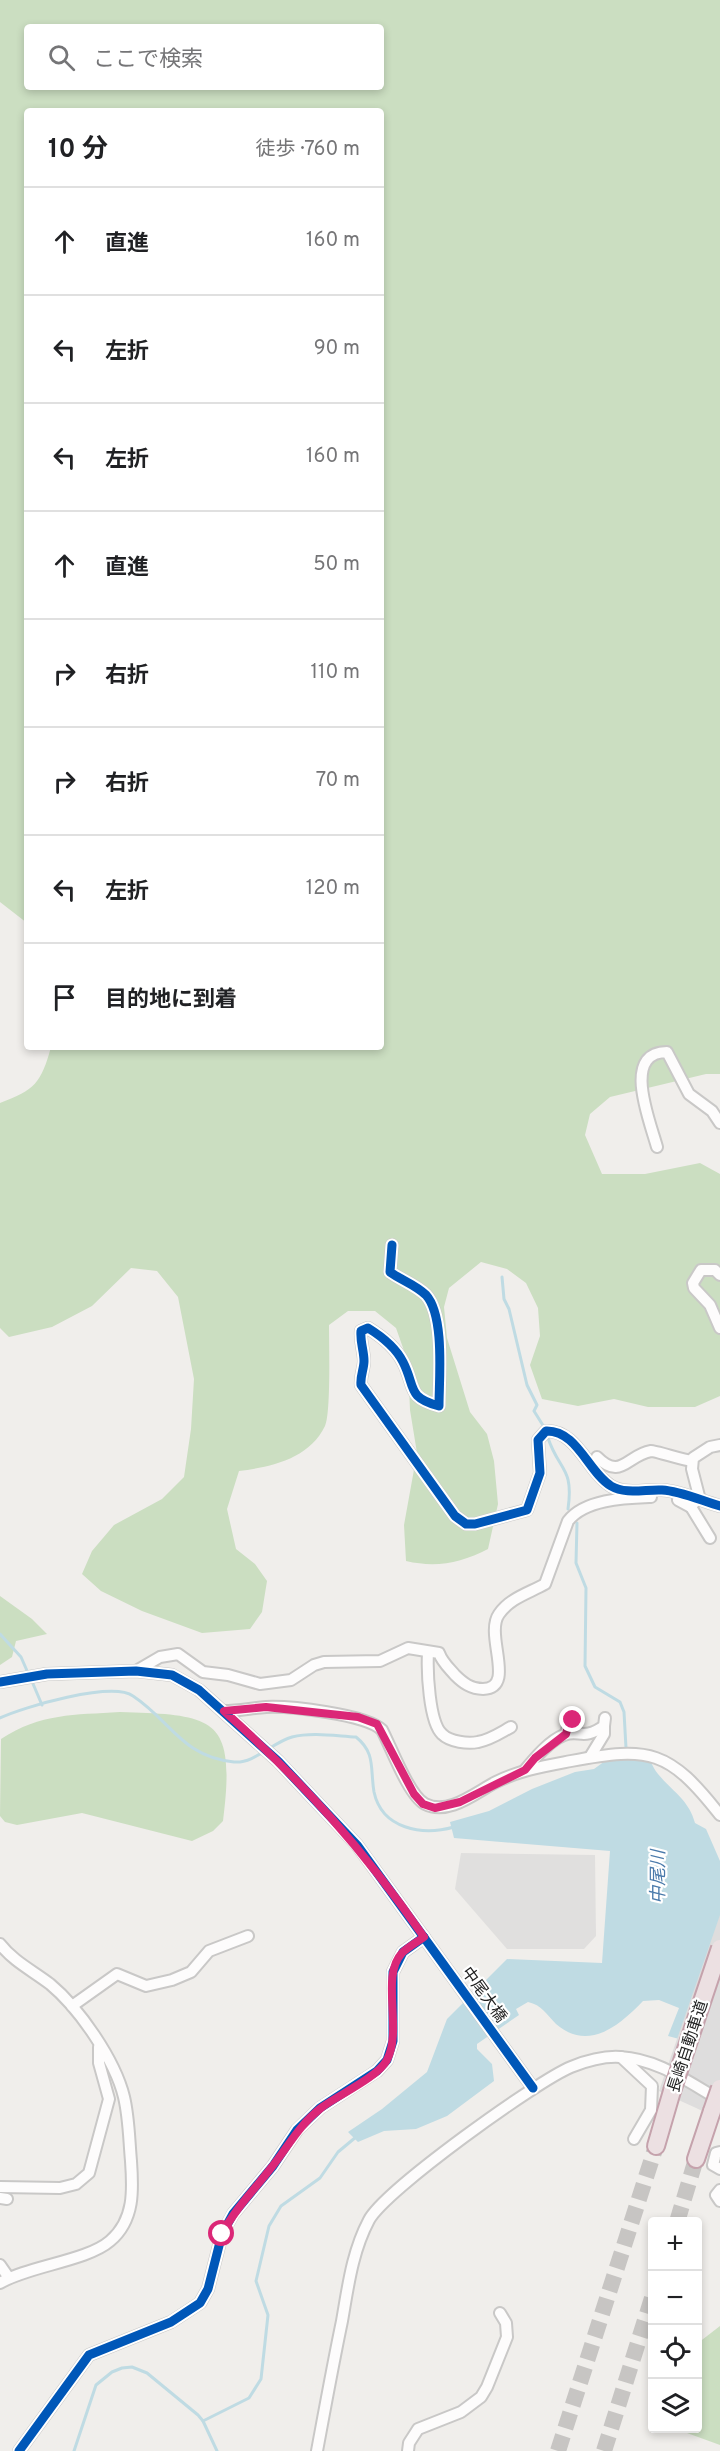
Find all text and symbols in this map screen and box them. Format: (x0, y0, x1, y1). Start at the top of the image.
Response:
search box (24, 24, 384, 90)
icon: search (45, 41, 78, 74)
text: ここで検索 (93, 47, 203, 74)
text: 10 分 (48, 134, 108, 167)
text: 徒歩 · 760 m (256, 137, 360, 163)
icon: ahead (48, 225, 81, 258)
text: 160 m (306, 228, 360, 254)
text: 直進 (105, 231, 149, 258)
icon: left (48, 333, 81, 366)
text: 90 m (314, 336, 360, 362)
text: 左折 (105, 339, 149, 366)
icon: left (48, 441, 81, 474)
text: 160 m (306, 444, 360, 470)
text: 左折 (105, 447, 149, 474)
icon: ahead (48, 549, 81, 582)
text: 50 m (313, 552, 360, 578)
text: 直進 (105, 555, 149, 582)
icon: right (48, 657, 81, 690)
text: 110 m (311, 660, 360, 686)
text: 右折 (105, 663, 149, 690)
icon: right (48, 765, 81, 798)
text: 70 m (316, 768, 360, 794)
text: 右折 (105, 771, 149, 798)
icon: left (48, 873, 81, 906)
text: 120 m (306, 876, 360, 902)
text: 左折 (105, 879, 149, 906)
icon: arrive (48, 981, 81, 1014)
text: 目的地に到着 (105, 987, 237, 1014)
route end (559, 1706, 585, 1732)
water label: 中尾川 (648, 1848, 671, 1904)
street label: 中尾大橋 (456, 1963, 510, 2027)
street label: 長崎自動車道 (665, 1998, 713, 2095)
map controls (648, 2217, 702, 2433)
button: + (648, 2217, 702, 2271)
route start (208, 2220, 234, 2246)
button: − (648, 2271, 702, 2325)
button: locate (648, 2325, 702, 2379)
button: layers (648, 2379, 702, 2433)

